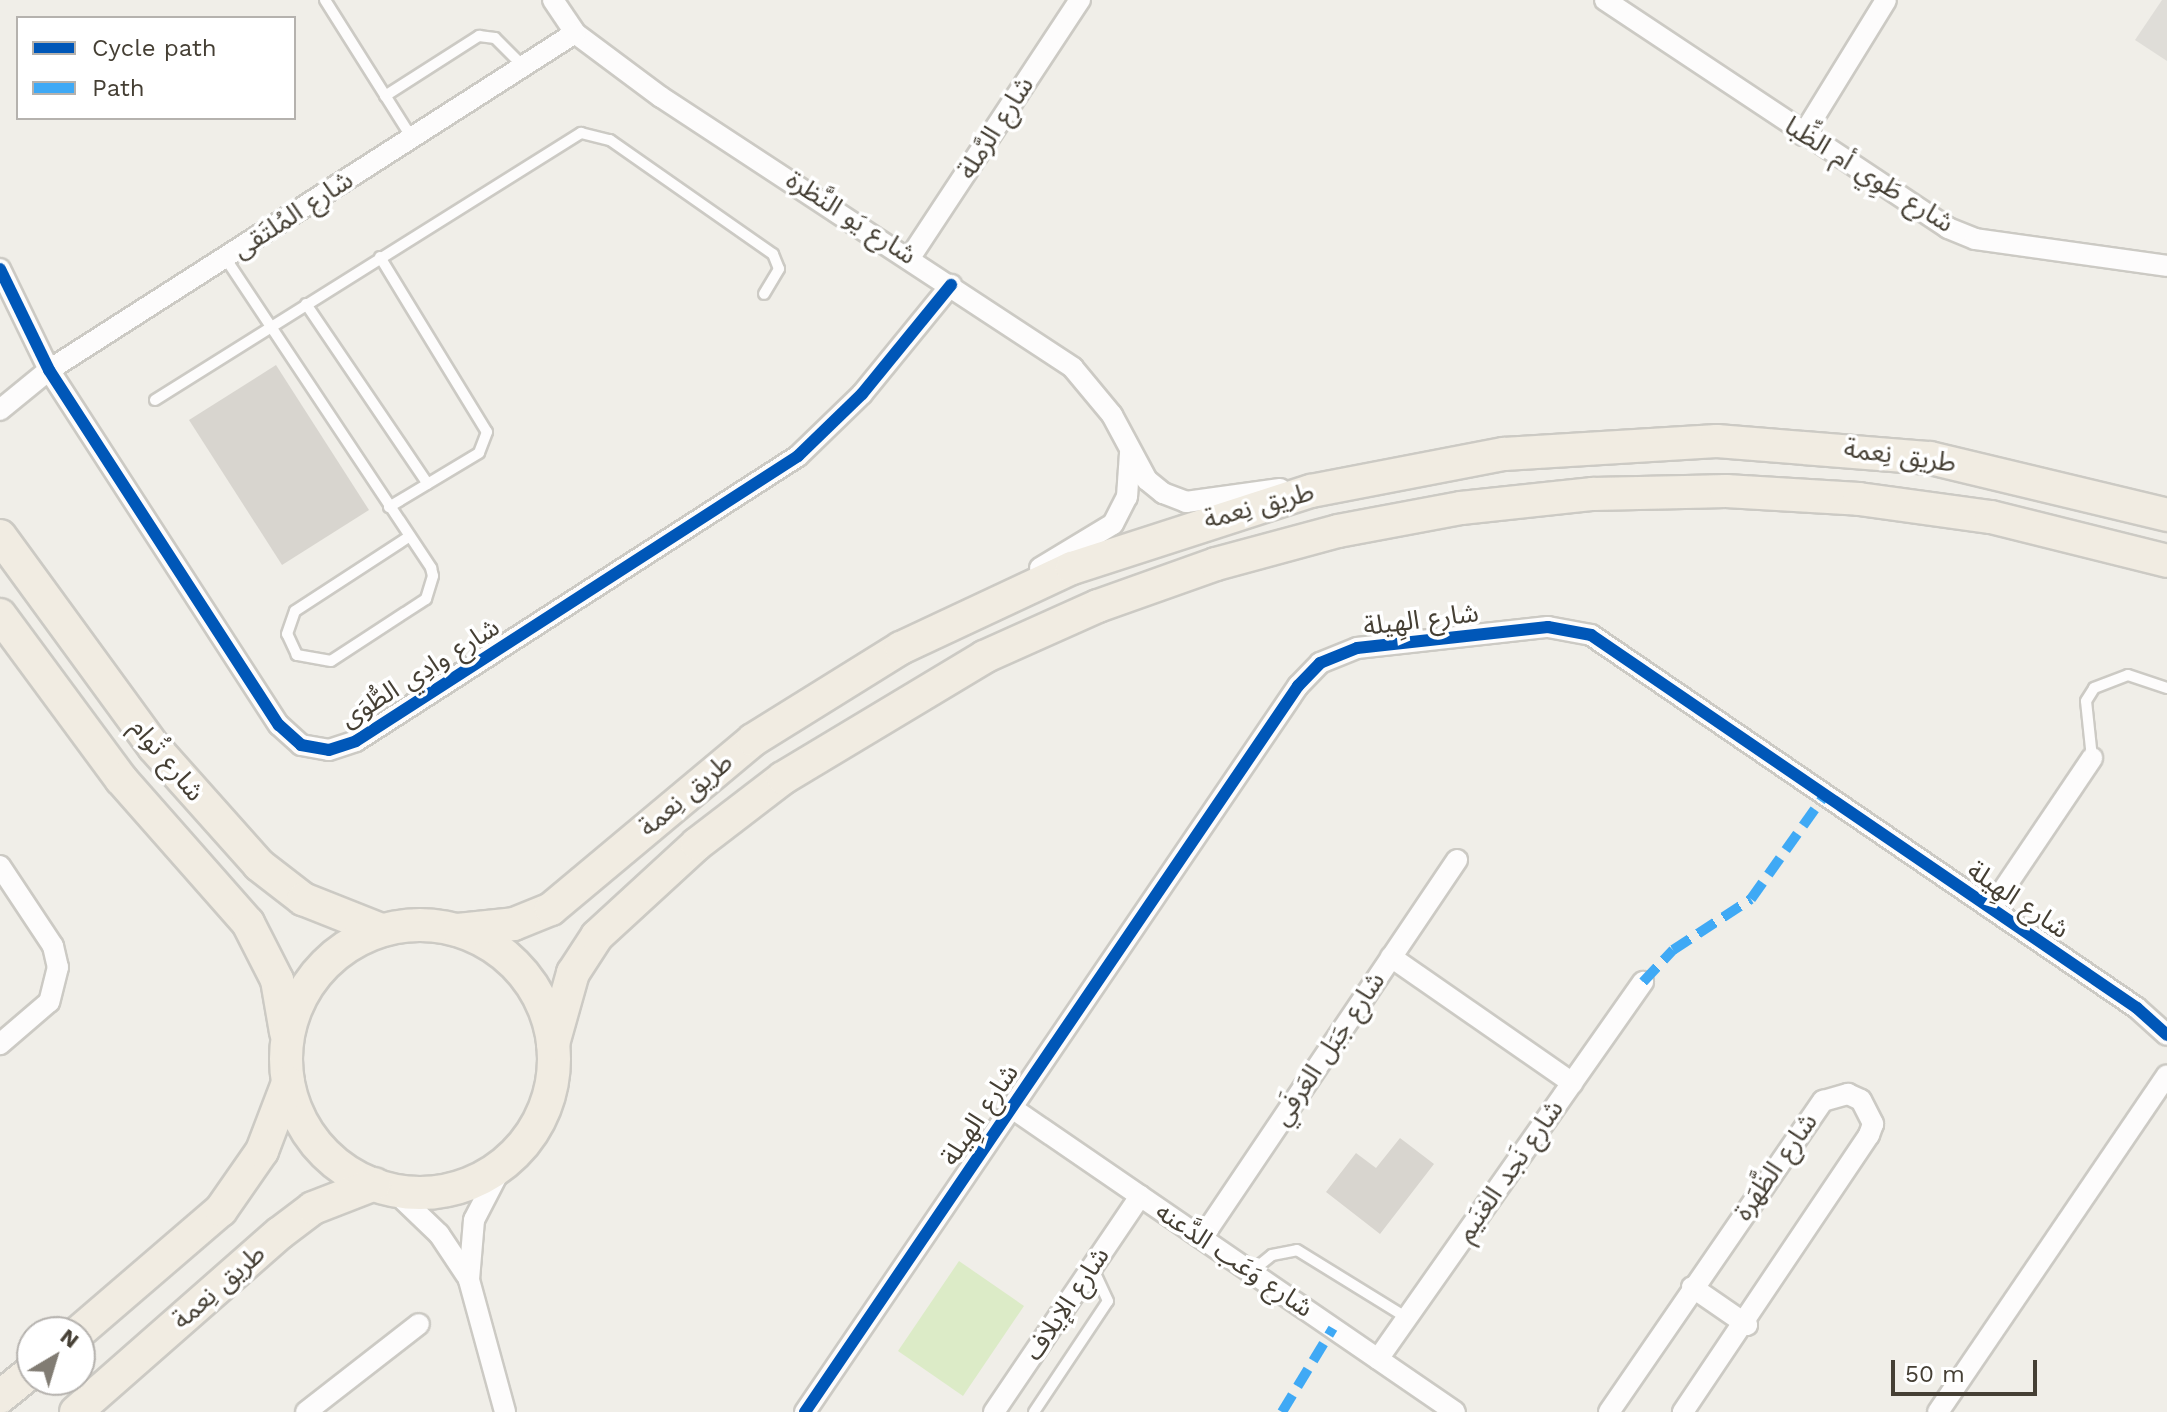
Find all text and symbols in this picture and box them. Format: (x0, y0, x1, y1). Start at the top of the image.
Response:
legend (16, 16, 296, 120)
text: Cycle path (92, 34, 217, 62)
street label: شارع الرَّملة (951, 71, 1041, 185)
text: Path (92, 74, 145, 102)
street label: شارع طَوِي أم الظِّبا (1779, 111, 1959, 239)
street label: شارع يَو النَّظرة (780, 164, 922, 272)
street label: شارع المُلتَقى (227, 165, 359, 265)
street label: طريق نِعمة (1842, 433, 1958, 479)
street label: طريق نِعمة (1200, 476, 1318, 536)
street label: شارع الهِيلة (1362, 597, 1480, 643)
street label: شارع وادِي الطُّوَى (335, 612, 505, 734)
street label: شارع تُوام (123, 712, 211, 808)
street label: طريق نِعمة (633, 747, 739, 843)
street label: شارع الهِيلة (1961, 855, 2075, 945)
street label: شارع جَبَل العَرفَي (1266, 966, 1392, 1132)
street label: شارع الهِيلة (935, 1058, 1025, 1172)
street label: شارع نَجد الغنَيم (1450, 1094, 1570, 1248)
street label: شارع الظَّهَرة (1728, 1107, 1824, 1227)
street label: شارع وَعَب الدَّعنه (1149, 1196, 1319, 1324)
street label: طريق نِعمة (166, 1238, 272, 1336)
street label: شارع الإيلاف (1018, 1241, 1116, 1367)
north arrow (16, 1316, 96, 1396)
text: N (56, 1323, 84, 1353)
scale bar (1895, 1344, 2041, 1394)
text: 50 m (1905, 1360, 1965, 1388)

